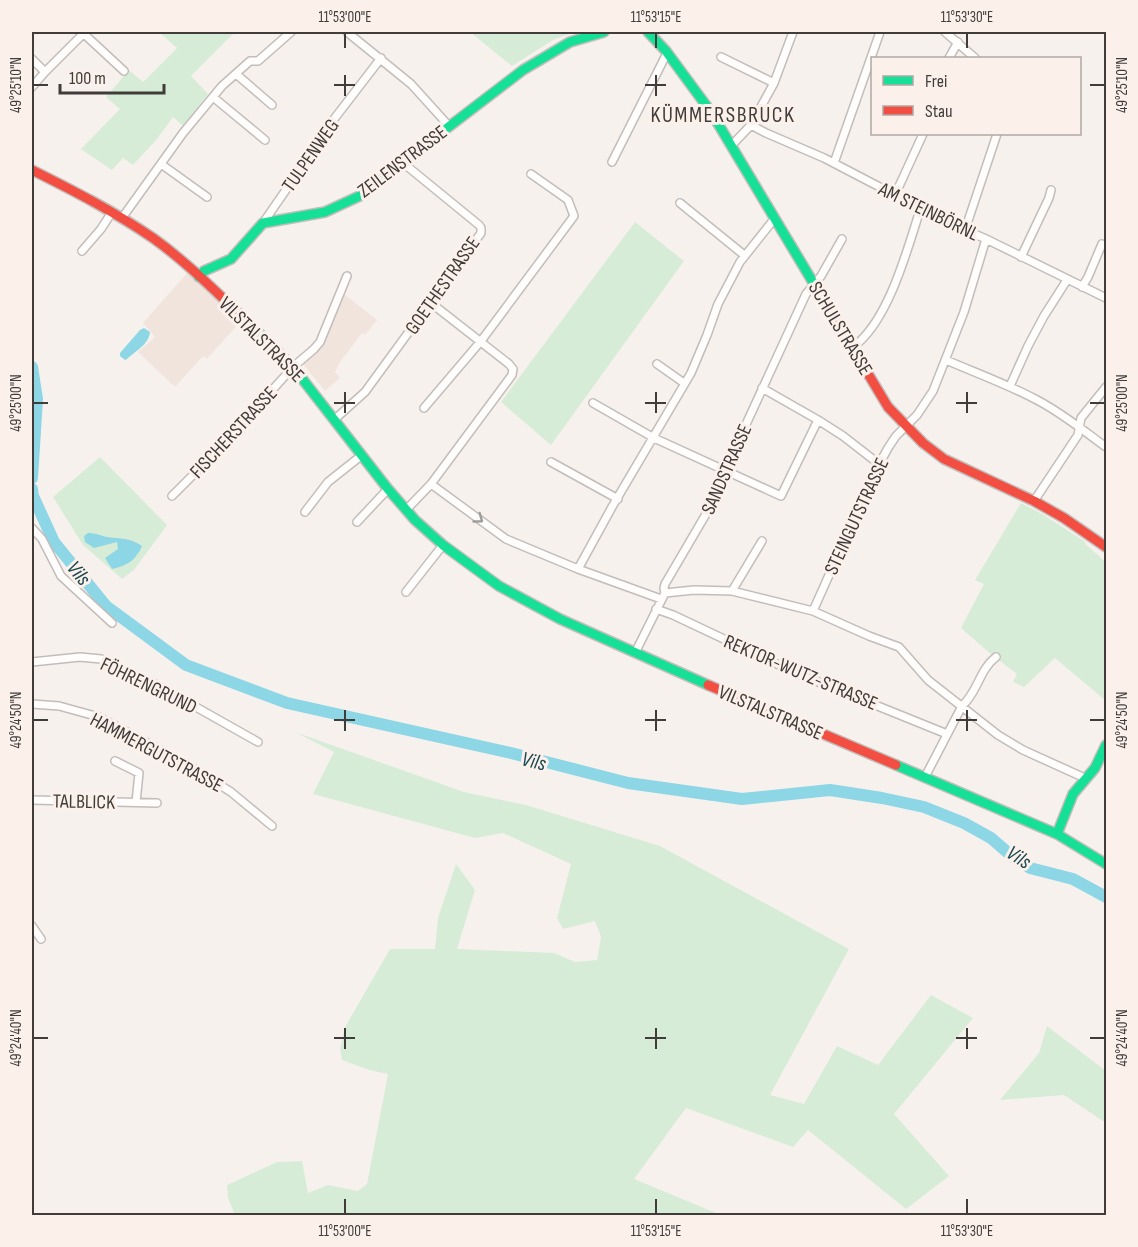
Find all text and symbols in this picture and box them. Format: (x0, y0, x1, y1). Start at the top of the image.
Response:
text: 11°53'00"E (319, 8, 371, 27)
text: 11°53'15"E (631, 8, 681, 27)
text: 11°53'30"E (941, 8, 993, 27)
text: 49°25'10"N (7, 57, 26, 113)
scale bar (60, 57, 164, 95)
legend (871, 57, 1081, 135)
text: 49°25'10"N (1113, 57, 1132, 113)
text: 100 m (69, 68, 106, 89)
text: Frei (925, 71, 947, 92)
text: Stau (925, 101, 953, 122)
district label: KÜMMERSBRUCK (650, 102, 796, 129)
street label: TULPENWEG (277, 115, 345, 197)
street label: ZEILENSTRASSE (353, 120, 452, 203)
street label: AM STEINBÖRNL (874, 177, 983, 247)
street label: GOETHESTRASSE (400, 232, 485, 339)
street label: SCHULSTRASSE (803, 277, 877, 380)
street label: VILSTALSTRASSE (213, 292, 309, 388)
text: 49°25'00"N (7, 374, 26, 432)
text: 49°25'00"N (1113, 374, 1132, 432)
street label: FISCHERSTRASSE (185, 382, 282, 484)
street label: SANDSTRASSE (696, 421, 757, 518)
street label: STEINGUTSTRASSE (819, 454, 894, 579)
one-way arrow (472, 512, 483, 523)
water label: Vils (61, 556, 96, 591)
street label: REKTOR-WUTZ-STRASSE (720, 630, 881, 716)
street label: FÖHRENGRUND (96, 652, 201, 720)
street label: VILSTALSTRASSE (715, 680, 826, 746)
text: 49°24'50"N (7, 692, 26, 748)
text: 49°24'50"N (1113, 692, 1132, 748)
street label: HAMMERGUTSTRASSE (86, 708, 227, 798)
water label: Vils (519, 747, 549, 777)
street label: TALBLICK (53, 789, 115, 815)
water label: Vils (1002, 840, 1036, 875)
text: 49°24'40"N (7, 1009, 26, 1067)
text: 49°24'40"N (1113, 1009, 1132, 1067)
text: 11°53'00"E (319, 1222, 371, 1241)
text: 11°53'15"E (631, 1222, 681, 1241)
text: 11°53'30"E (941, 1222, 993, 1241)

